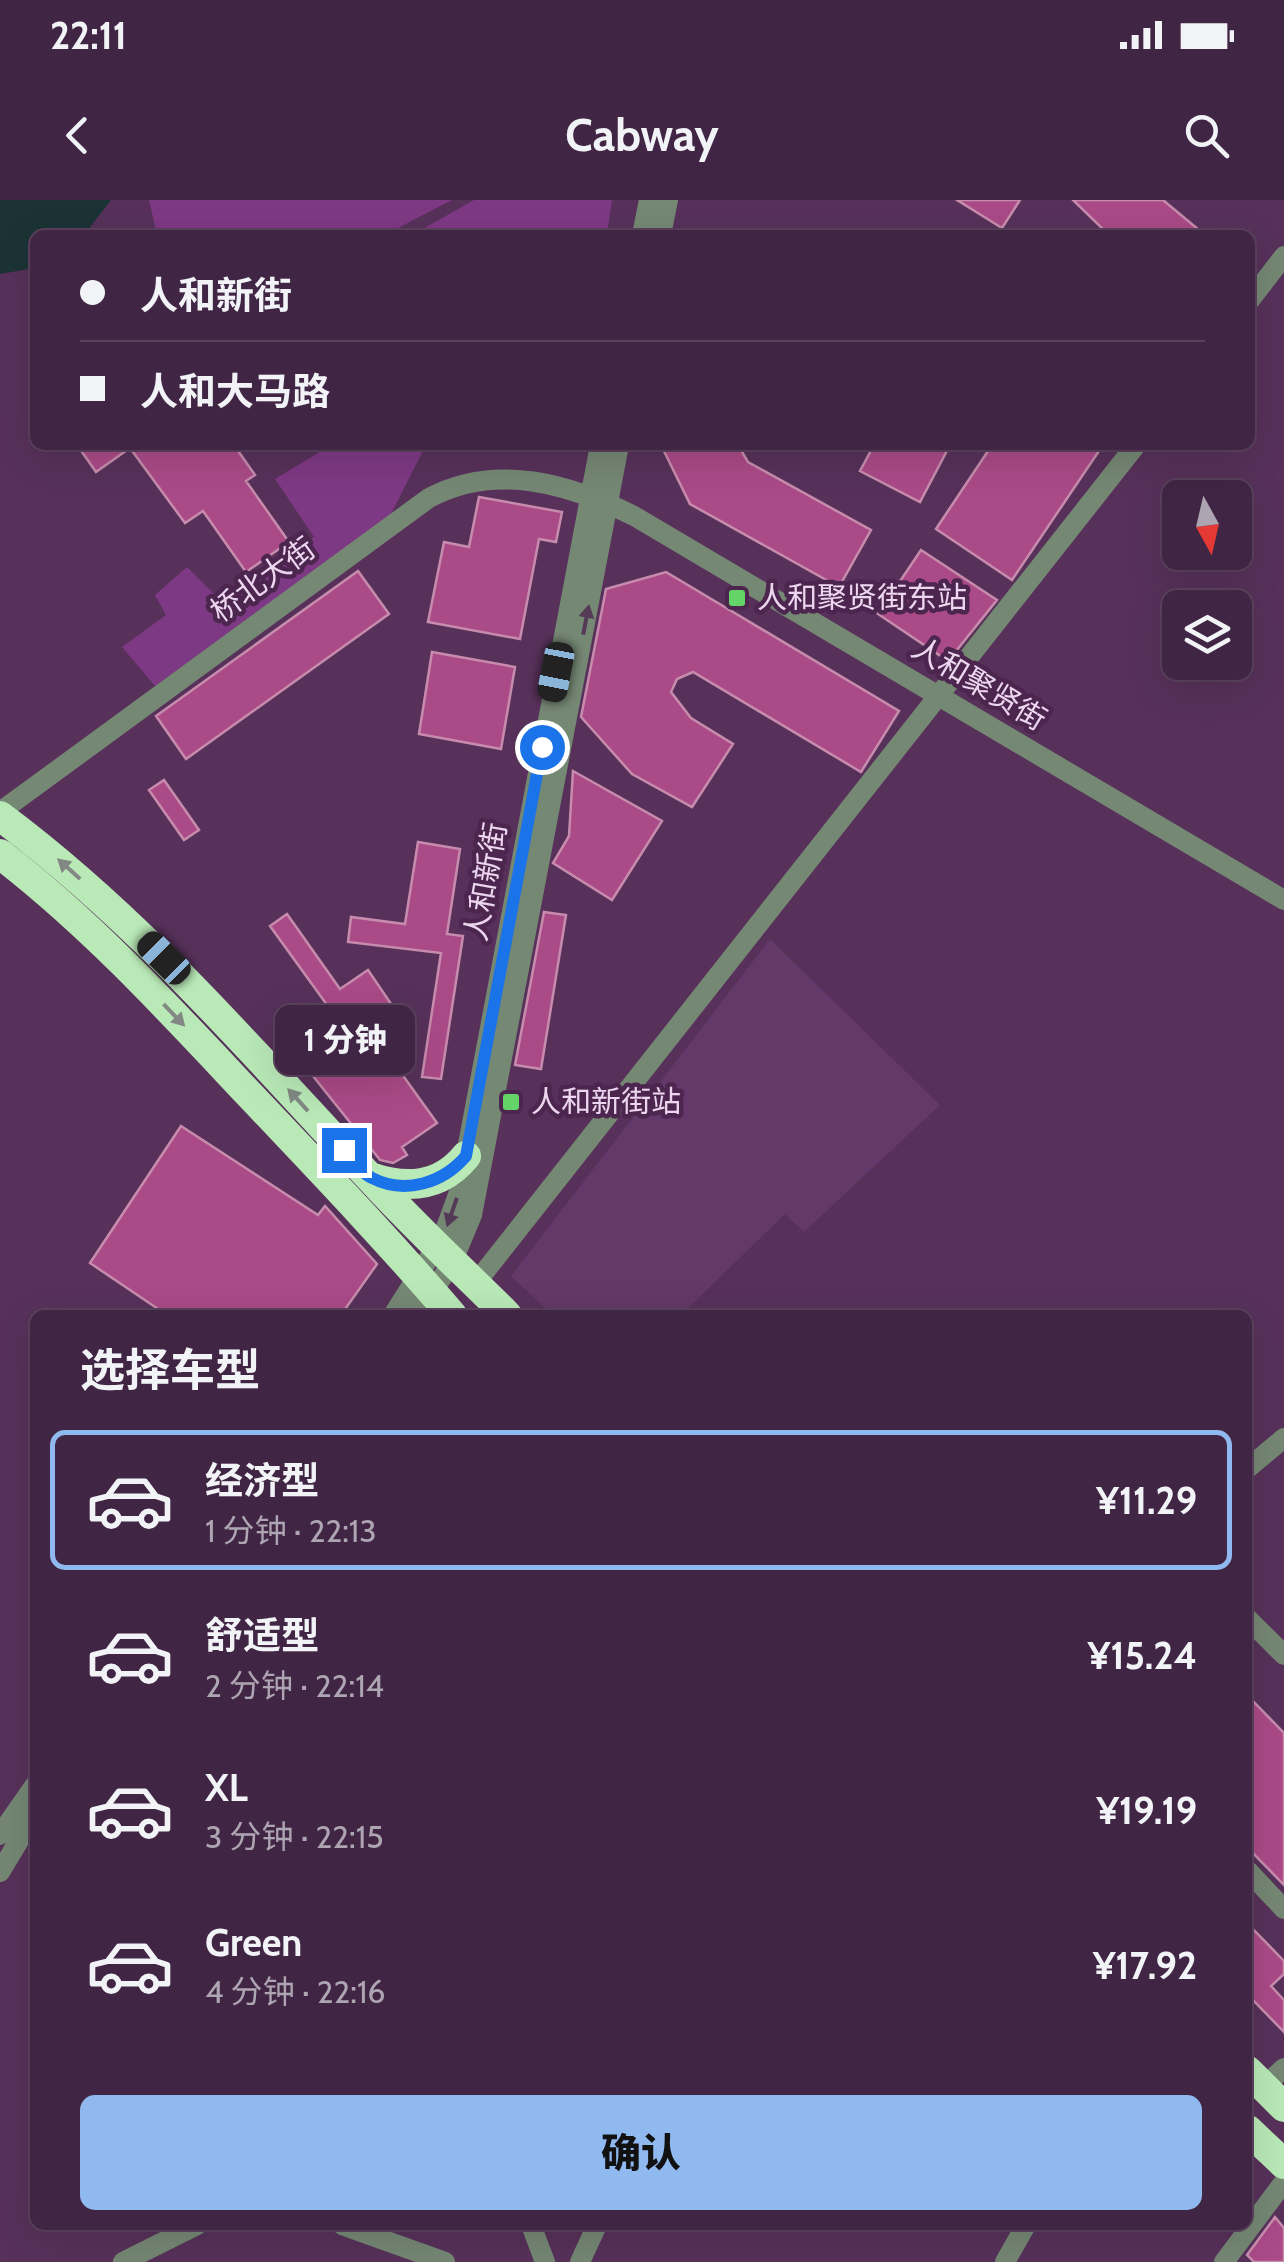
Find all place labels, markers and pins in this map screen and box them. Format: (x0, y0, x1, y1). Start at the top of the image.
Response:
place label: 人和聚贤街东站 (757, 579, 967, 616)
marker: 人和聚贤街东站 (726, 587, 748, 609)
place label: 人和新街站 (531, 1083, 681, 1120)
marker: 人和新街站 (500, 1091, 522, 1113)

